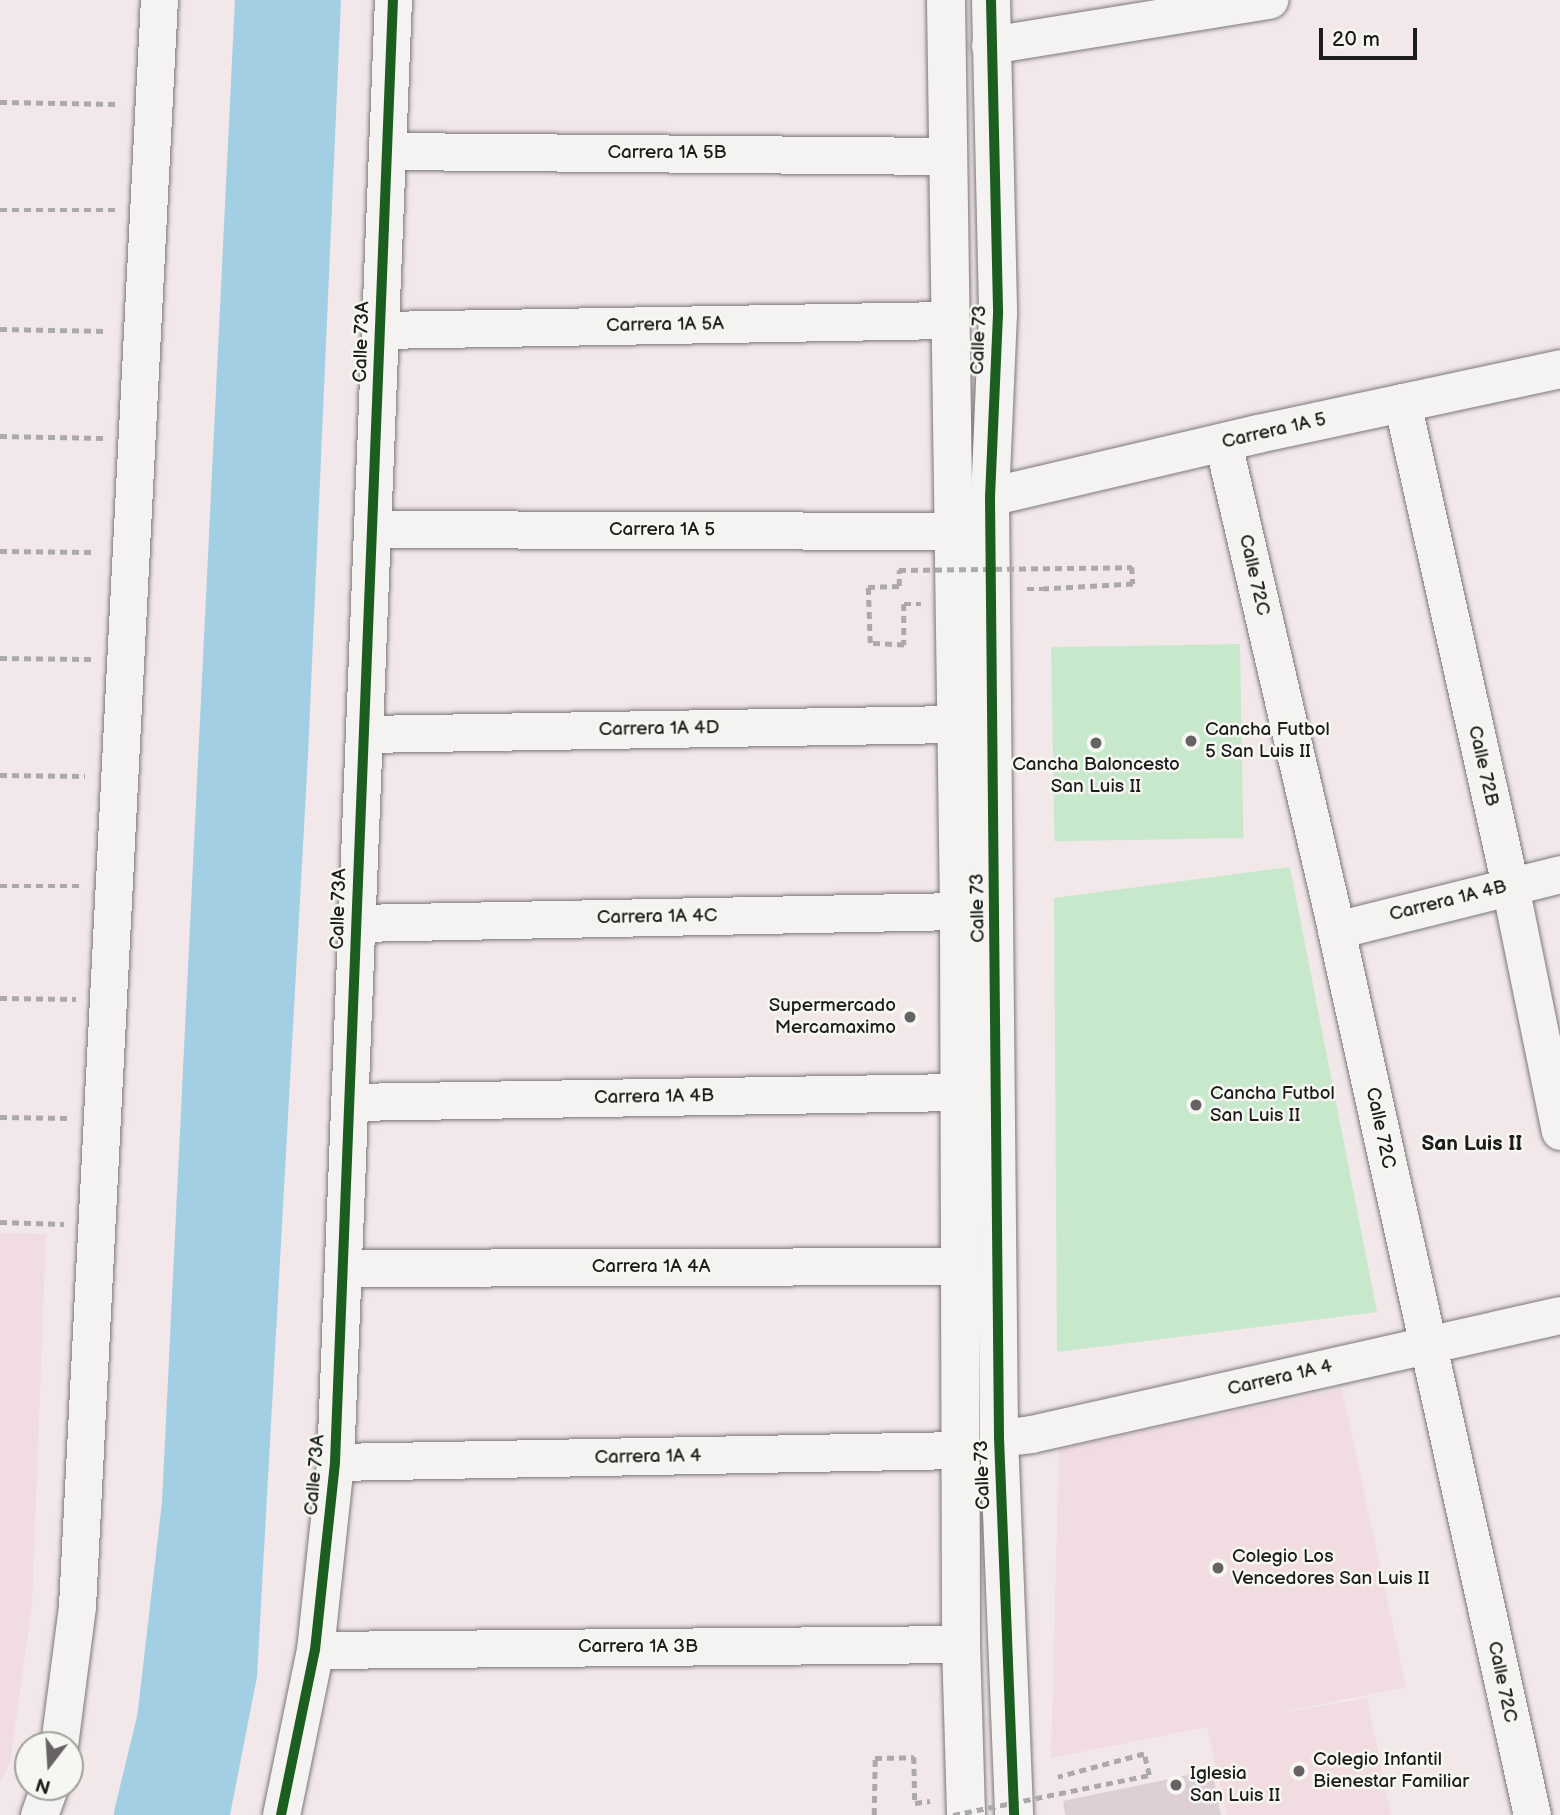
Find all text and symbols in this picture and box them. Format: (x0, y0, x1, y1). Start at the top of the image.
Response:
scale bar (1322, 14, 1420, 58)
text: 20 m (1332, 27, 1380, 52)
street label: Carrera 1A 5B (607, 142, 727, 164)
street label: Calle 73A (349, 301, 375, 383)
street label: Calle 73 (966, 305, 992, 375)
street label: Carrera 1A 5A (606, 313, 724, 337)
street label: Carrera 1A 5 (1220, 408, 1328, 454)
street label: Carrera 1A 5 (609, 519, 715, 541)
street label: Calle 72C (1234, 532, 1274, 618)
street label: Carrera 1A 4D (598, 717, 720, 741)
place label: Cancha Futbol 5 San Luis II (1205, 719, 1330, 763)
street label: Calle 72B (1463, 723, 1503, 809)
marker: Cancha Futbol 5 San Luis II (1183, 733, 1199, 749)
marker: Cancha Baloncesto San Luis II (1088, 735, 1104, 751)
place label: Cancha Baloncesto San Luis II (1012, 754, 1180, 798)
street label: Calle 73A (326, 868, 352, 950)
street label: Calle 73 (966, 873, 990, 943)
street label: Carrera 1A 4B (1387, 875, 1509, 927)
street label: Carrera 1A 4C (597, 905, 717, 929)
place label: Supermercado Mercamaximo (769, 995, 896, 1039)
marker: Supermercado Mercamaximo (902, 1009, 918, 1025)
place label: Cancha Futbol San Luis II (1210, 1083, 1335, 1127)
street label: Carrera 1A 4B (594, 1085, 714, 1109)
street label: Calle 72C (1360, 1085, 1400, 1171)
marker: Cancha Futbol San Luis II (1188, 1097, 1204, 1113)
district label: San Luis II (1421, 1131, 1523, 1157)
street label: Carrera 1A 4A (592, 1256, 710, 1278)
street label: Carrera 1A 4 (1225, 1355, 1335, 1401)
street label: Calle 73A (300, 1433, 330, 1517)
street label: Calle 73 (970, 1440, 996, 1510)
street label: Carrera 1A 4 (594, 1445, 702, 1469)
place label: Colegio Los Vencedores San Luis II (1232, 1546, 1430, 1590)
marker: Colegio Los Vencedores San Luis II (1210, 1560, 1226, 1576)
street label: Carrera 1A 3B (578, 1636, 698, 1658)
street label: Calle 72C (1482, 1639, 1522, 1725)
north arrow (14, 1731, 84, 1801)
place label: Colegio Infantil Bienestar Familiar (1313, 1749, 1469, 1793)
place label: Iglesia San Luis II (1190, 1763, 1280, 1807)
marker: Colegio Infantil Bienestar Familiar (1291, 1763, 1307, 1779)
text: N (33, 1772, 53, 1798)
marker: Iglesia San Luis II (1168, 1777, 1184, 1793)

